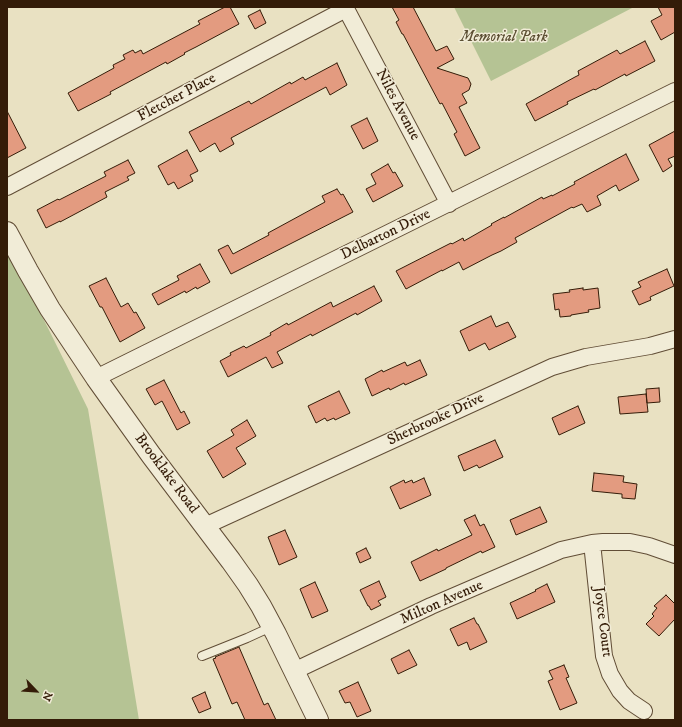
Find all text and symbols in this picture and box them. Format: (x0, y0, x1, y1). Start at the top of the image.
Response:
park label: Memorial Park (460, 29, 548, 47)
street label: Niles Avenue (371, 66, 423, 144)
street label: Fletcher Place (135, 70, 219, 126)
street label: Delbarton Drive (338, 206, 434, 264)
street label: Sherbrooke Drive (385, 390, 487, 450)
street label: Brooklake Road (130, 430, 202, 518)
street label: Milton Avenue (398, 577, 486, 629)
street label: Joyce Court (589, 586, 615, 658)
north arrow (16, 671, 56, 711)
text: N (39, 689, 55, 703)

